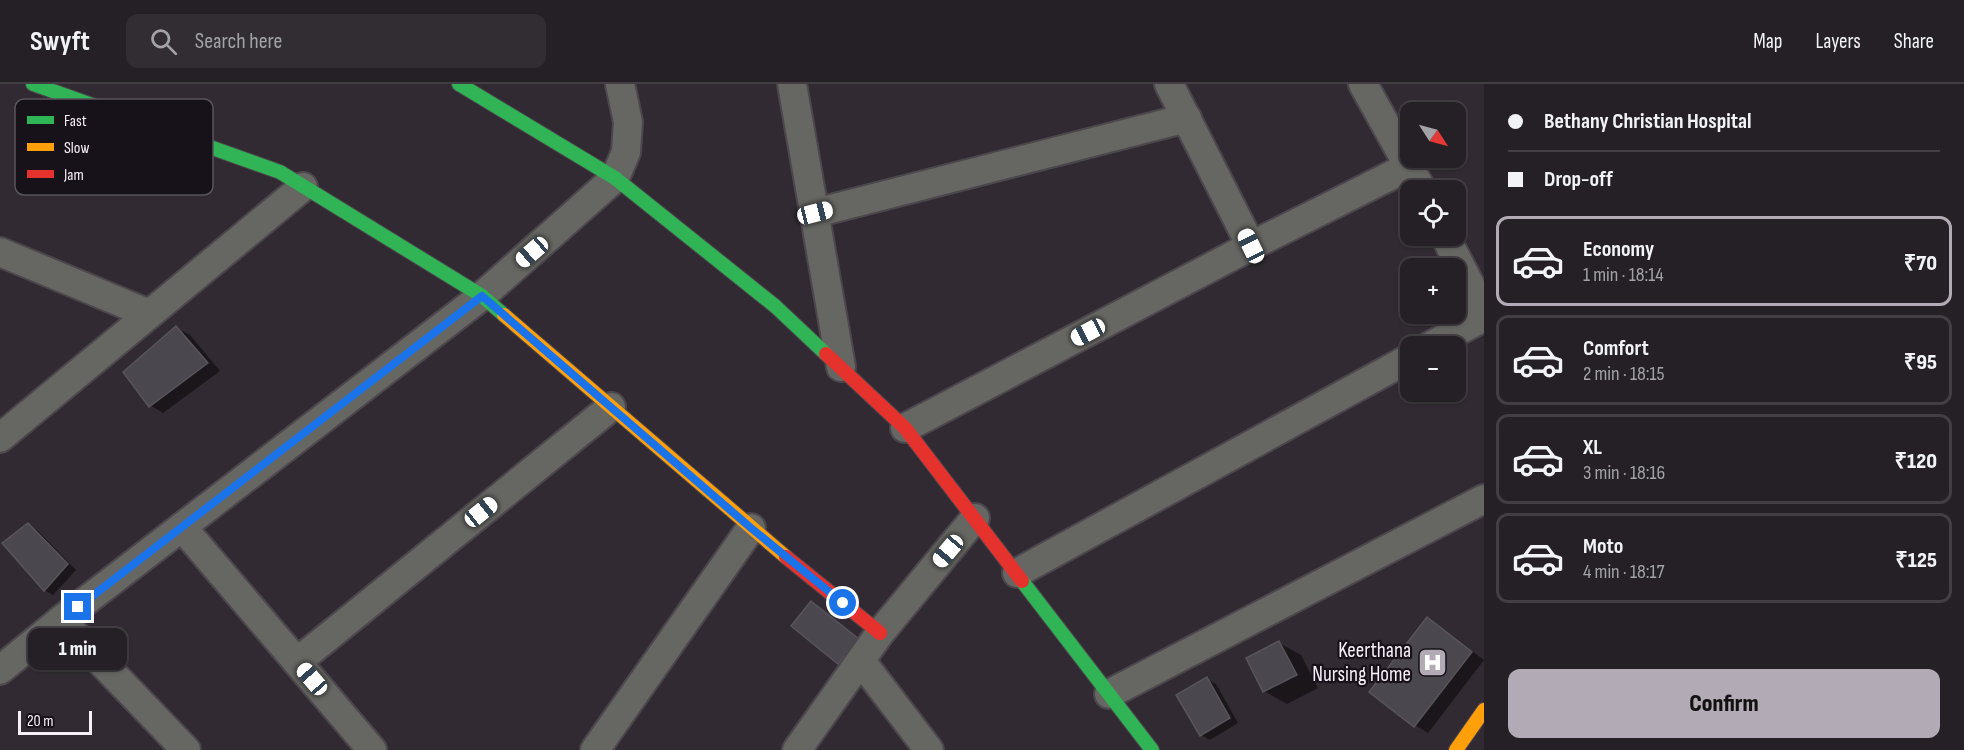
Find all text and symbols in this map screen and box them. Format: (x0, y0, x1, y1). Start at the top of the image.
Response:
search box (126, 14, 546, 68)
text: Swyft (30, 25, 90, 58)
icon: search (147, 25, 180, 58)
text: Search here (195, 28, 282, 55)
text: Map (1753, 29, 1782, 54)
text: Layers (1815, 29, 1861, 54)
text: Share (1894, 29, 1934, 54)
legend (15, 99, 213, 195)
north arrow (1400, 102, 1466, 168)
map controls (1400, 102, 1466, 402)
text: Bethany Christian Hospital (1544, 108, 1751, 135)
text: Fast (64, 112, 87, 131)
text: Slow (64, 139, 89, 158)
text: Jam (63, 166, 84, 185)
text: Drop-off (1544, 166, 1613, 193)
button: locate (1400, 180, 1466, 246)
car (795, 200, 835, 226)
car (1235, 226, 1267, 266)
car (513, 233, 551, 271)
icon: car (1511, 234, 1565, 288)
text: Economy (1583, 236, 1654, 263)
text: ₹70 (1904, 250, 1937, 277)
button: + (1400, 258, 1466, 324)
text: 1 min · 18:14 (1583, 263, 1664, 287)
car (1068, 316, 1108, 348)
icon: car (1511, 333, 1565, 387)
text: Comfort (1583, 335, 1649, 362)
button: − (1400, 336, 1466, 402)
text: ₹95 (1904, 349, 1937, 376)
text: 2 min · 18:15 (1583, 362, 1664, 386)
icon: car (1511, 432, 1565, 486)
text: XL (1583, 434, 1602, 461)
text: ₹120 (1894, 448, 1937, 475)
text: 3 min · 18:16 (1583, 461, 1665, 485)
car (461, 494, 501, 530)
car (930, 531, 966, 571)
icon: car (1511, 531, 1565, 585)
text: Moto (1583, 533, 1623, 560)
text: ₹125 (1895, 547, 1937, 574)
text: 4 min · 18:17 (1583, 560, 1665, 584)
route start (829, 589, 856, 616)
route end (64, 593, 91, 620)
callout: 1 min (28, 628, 128, 670)
text: 1 min (58, 637, 97, 661)
place label: Keerthana Nursing Home (1312, 638, 1411, 687)
hospital icon: Keerthana Nursing Home (1416, 646, 1448, 678)
car (293, 660, 331, 698)
button: Confirm (1508, 669, 1940, 738)
scale bar (18, 708, 92, 736)
text: 20 m (27, 712, 54, 731)

